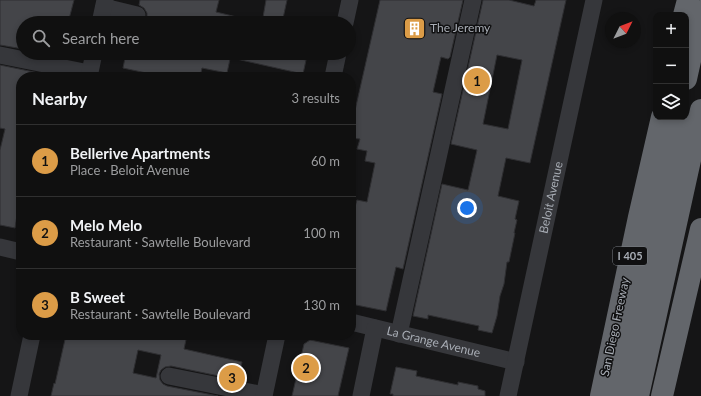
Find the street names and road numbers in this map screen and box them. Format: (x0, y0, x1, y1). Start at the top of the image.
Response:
street label: Beloit Avenue (535, 160, 566, 235)
road number: I 405 (613, 247, 647, 265)
street label: San Diego Freeway (597, 275, 632, 378)
street label: La Grange Avenue (385, 323, 482, 360)

